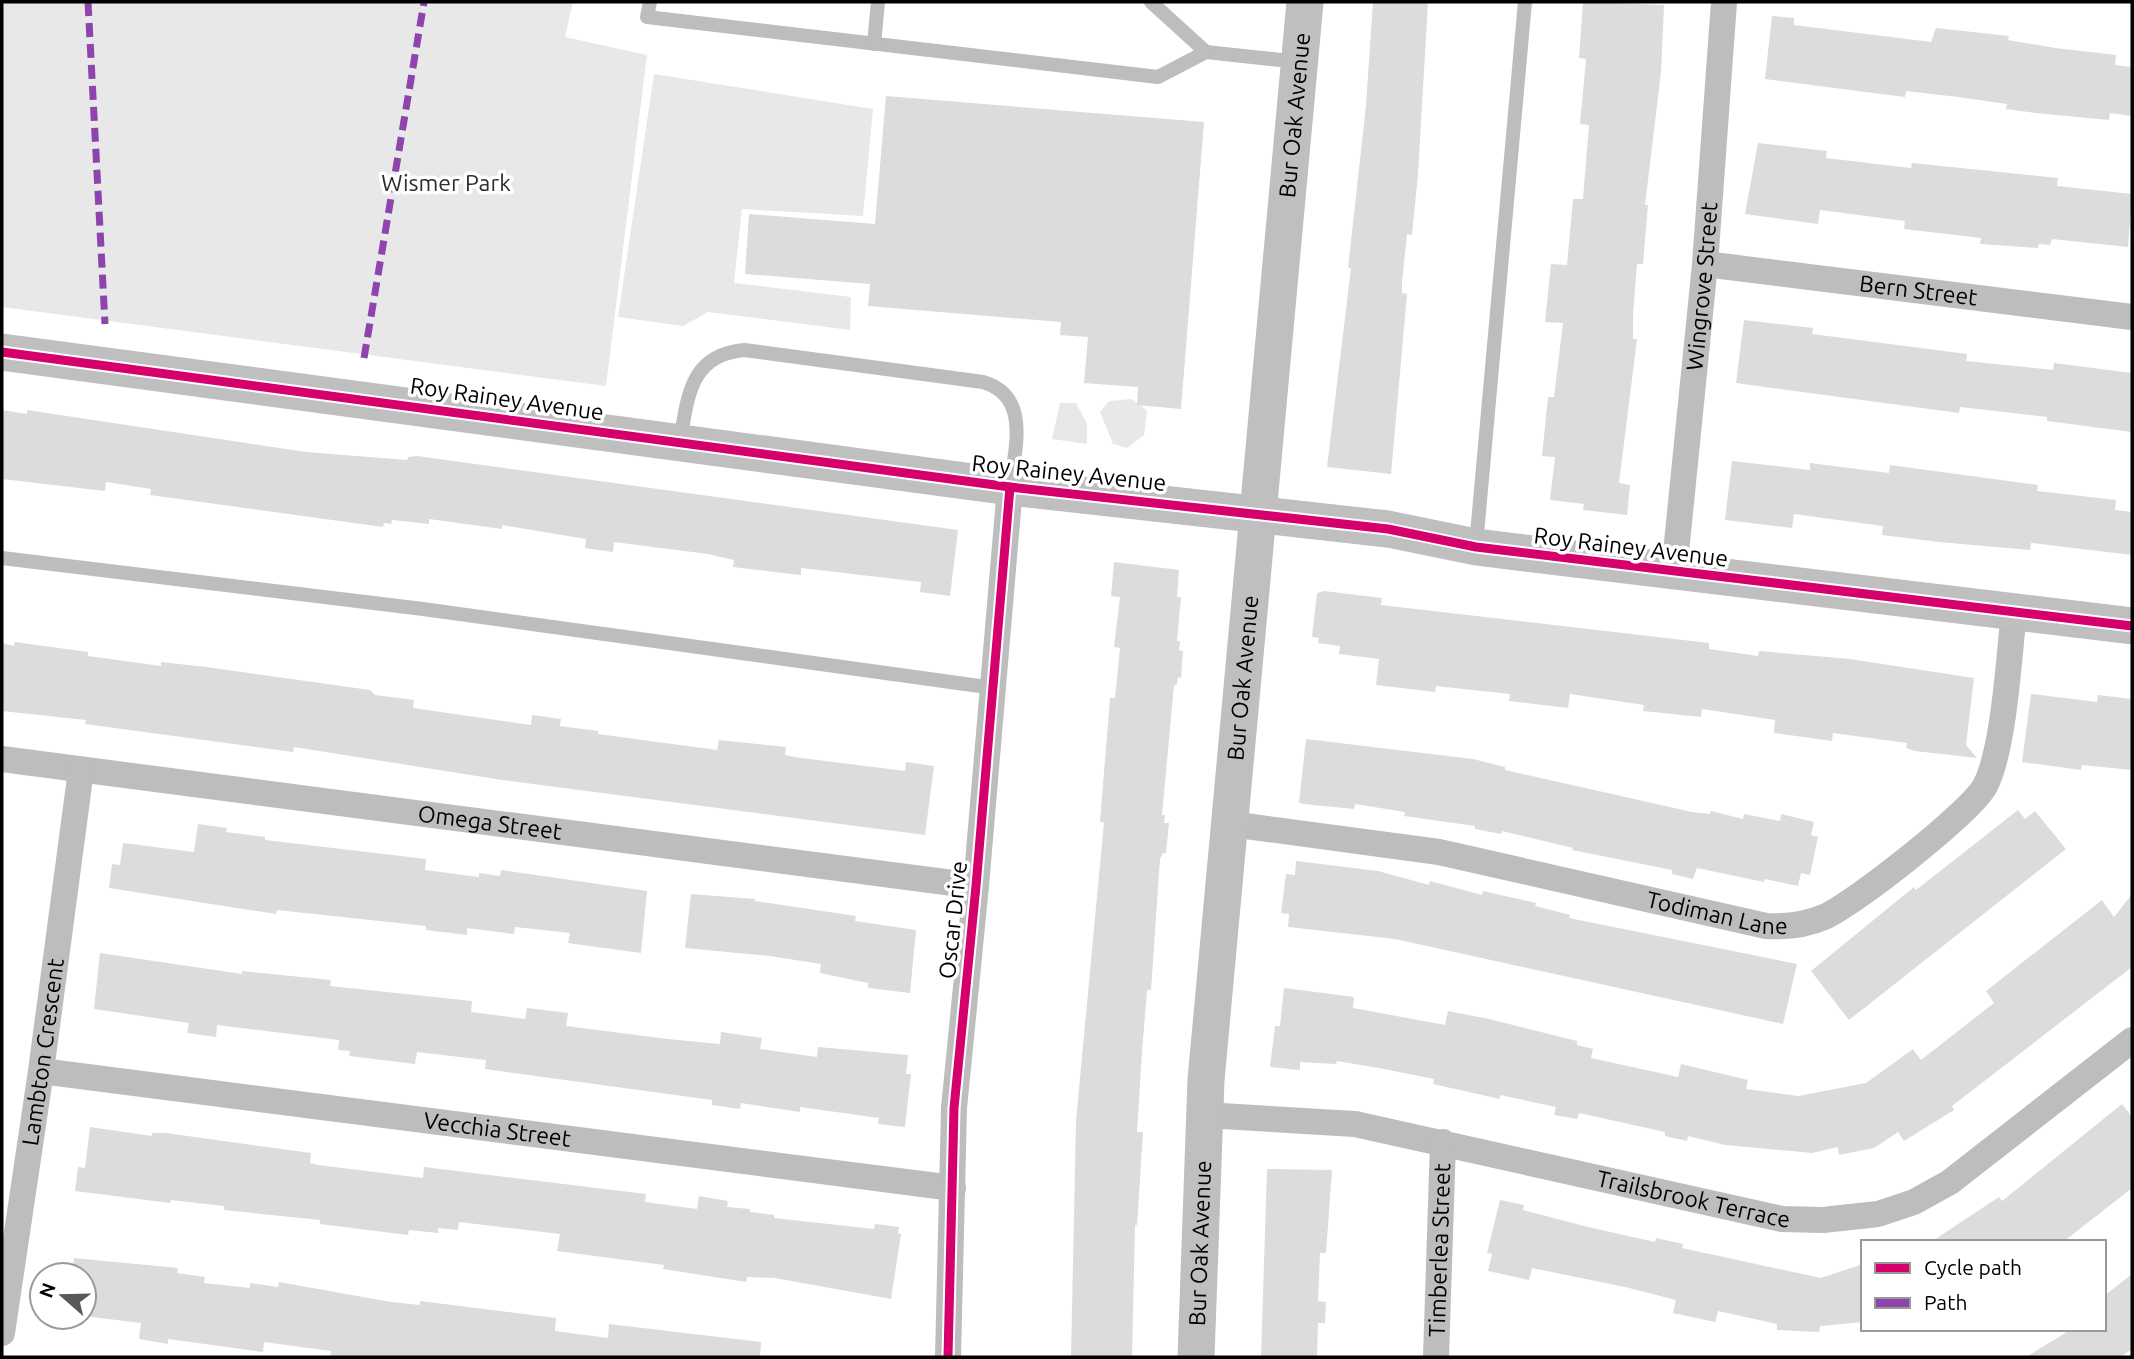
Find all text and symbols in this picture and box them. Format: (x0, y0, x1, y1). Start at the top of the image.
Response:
street label: Bur Oak Avenue (1274, 31, 1314, 199)
park label: Wismer Park (381, 170, 511, 195)
street label: Wingrove Street (1681, 201, 1721, 372)
street label: Bern Street (1858, 270, 1979, 310)
street label: Roy Rainey Avenue (409, 373, 606, 424)
street label: Roy Rainey Avenue (971, 450, 1168, 495)
street label: Roy Rainey Avenue (1533, 522, 1730, 571)
street label: Bur Oak Avenue (1222, 594, 1262, 762)
street label: Omega Street (416, 800, 563, 844)
street label: Oscar Drive (934, 860, 971, 980)
street label: Todiman Lane (1644, 886, 1788, 938)
street label: Lambton Crescent (17, 957, 68, 1147)
street label: Vecchia Street (422, 1107, 572, 1151)
street label: Bur Oak Avenue (1184, 1160, 1215, 1326)
street label: Timberlea Street (1424, 1163, 1454, 1337)
street label: Trailsbrook Terrace (1595, 1165, 1790, 1231)
legend (1861, 1240, 2106, 1331)
text: Cycle path (1924, 1255, 2022, 1279)
north arrow (28, 1261, 98, 1331)
text: N (34, 1280, 60, 1301)
text: Path (1924, 1290, 1967, 1314)

